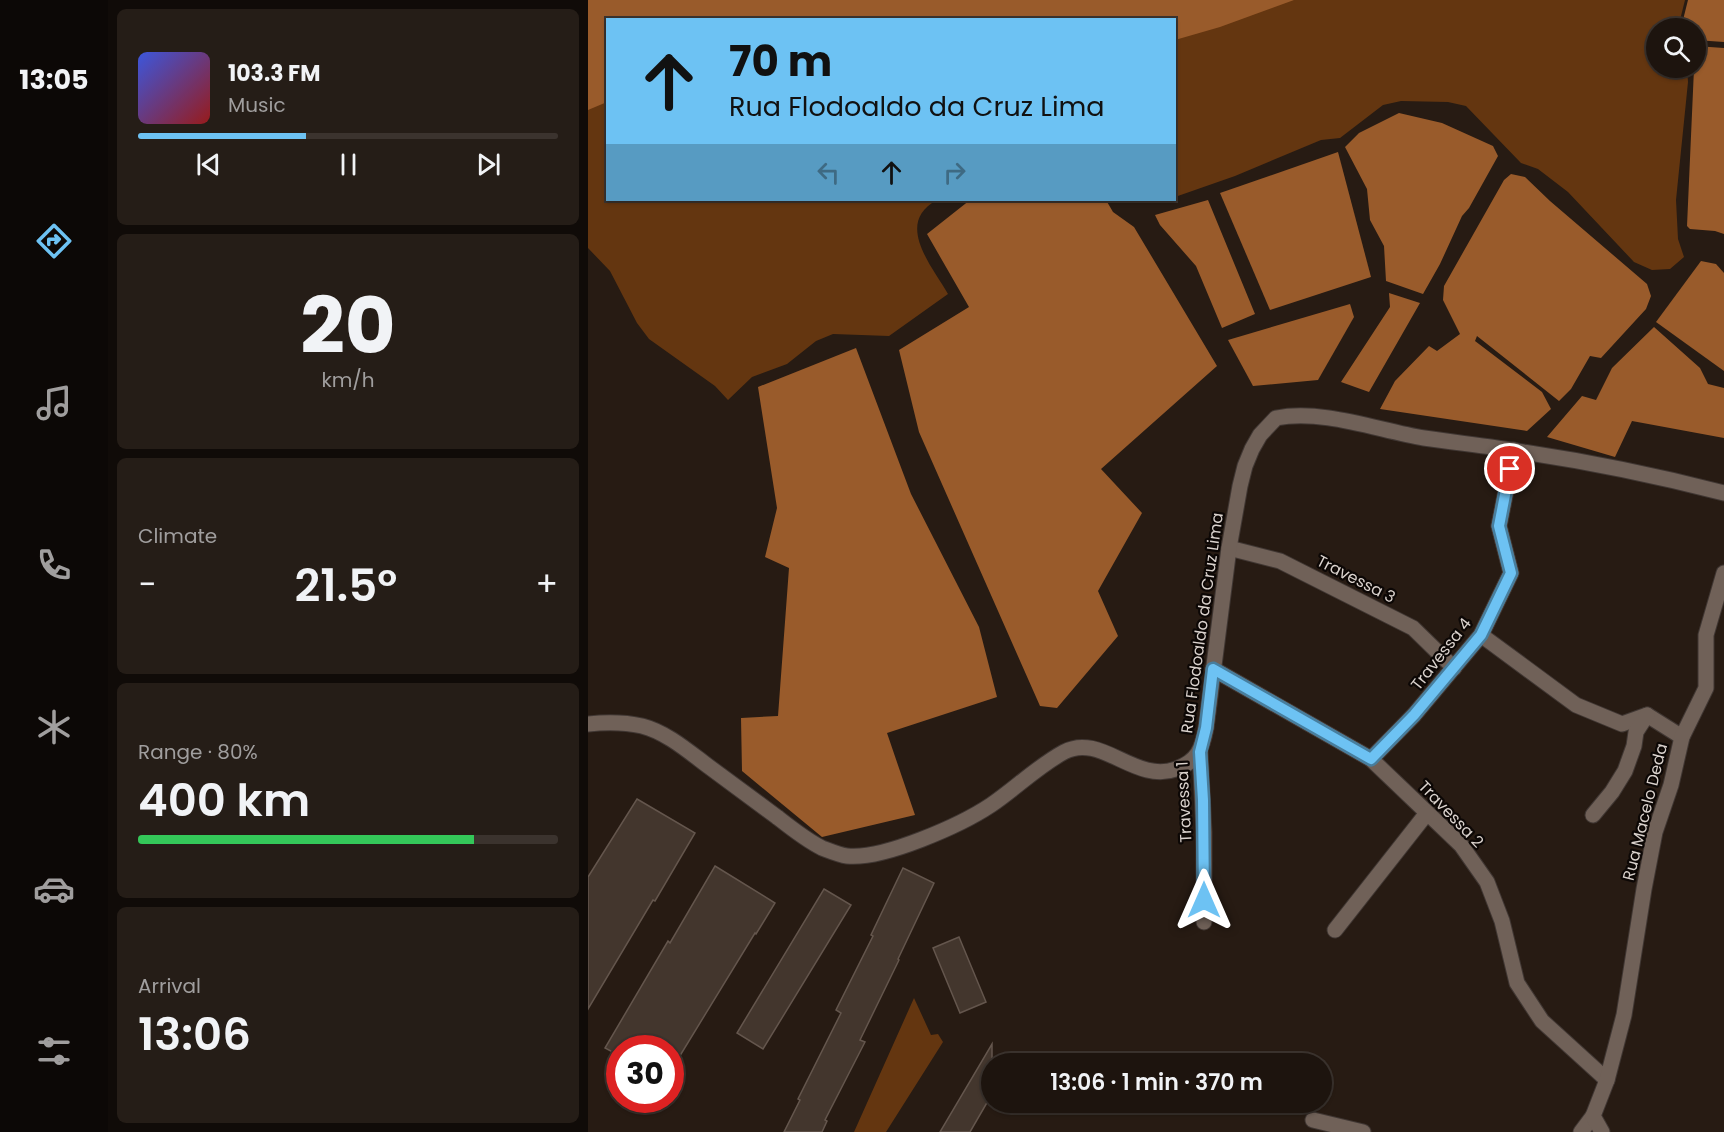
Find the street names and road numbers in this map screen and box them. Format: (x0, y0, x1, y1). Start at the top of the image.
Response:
street label: Rua Flodoaldo da Cruz Lima (1175, 511, 1229, 735)
street label: Travessa 3 (1313, 549, 1399, 609)
street label: Travessa 4 (1405, 613, 1477, 695)
street label: Rua Macelo Deda (1617, 741, 1673, 883)
street label: Travessa 1 (1170, 761, 1198, 843)
street label: Travessa 2 (1413, 775, 1489, 853)

